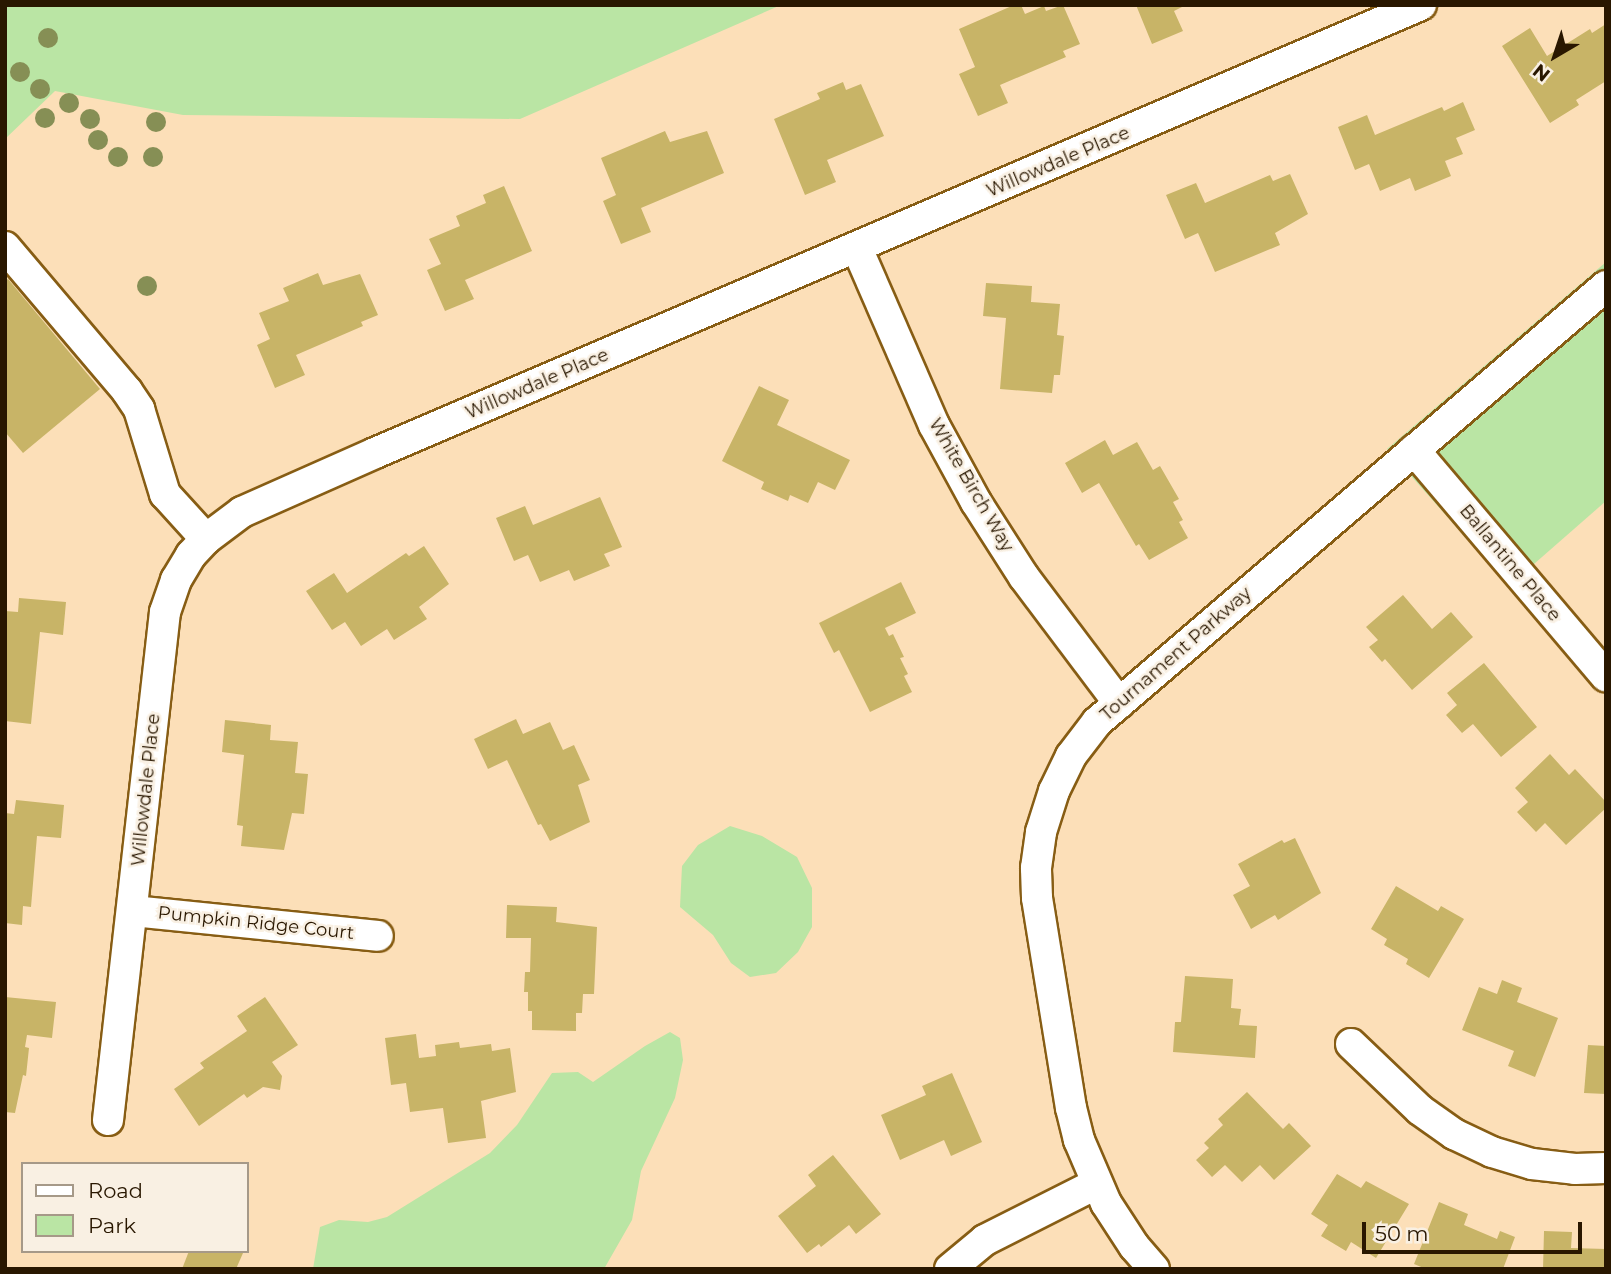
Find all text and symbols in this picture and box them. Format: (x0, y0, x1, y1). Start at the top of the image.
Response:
north arrow (1520, 21, 1590, 91)
text: N (1528, 59, 1555, 86)
street label: Willowdale Place (983, 122, 1133, 202)
street label: Willowdale Place (462, 344, 612, 424)
street label: White Birch Way (924, 414, 1018, 556)
street label: Ballantine Place (1455, 500, 1565, 626)
street label: Tournament Parkway (1096, 583, 1256, 725)
street label: Willowdale Place (127, 713, 165, 867)
street label: Pumpkin Ridge Court (157, 902, 355, 944)
legend (21, 1162, 248, 1253)
text: Road (88, 1178, 143, 1203)
scale bar (1366, 1208, 1586, 1252)
text: Park (88, 1213, 136, 1238)
text: 50 m (1375, 1221, 1429, 1246)

